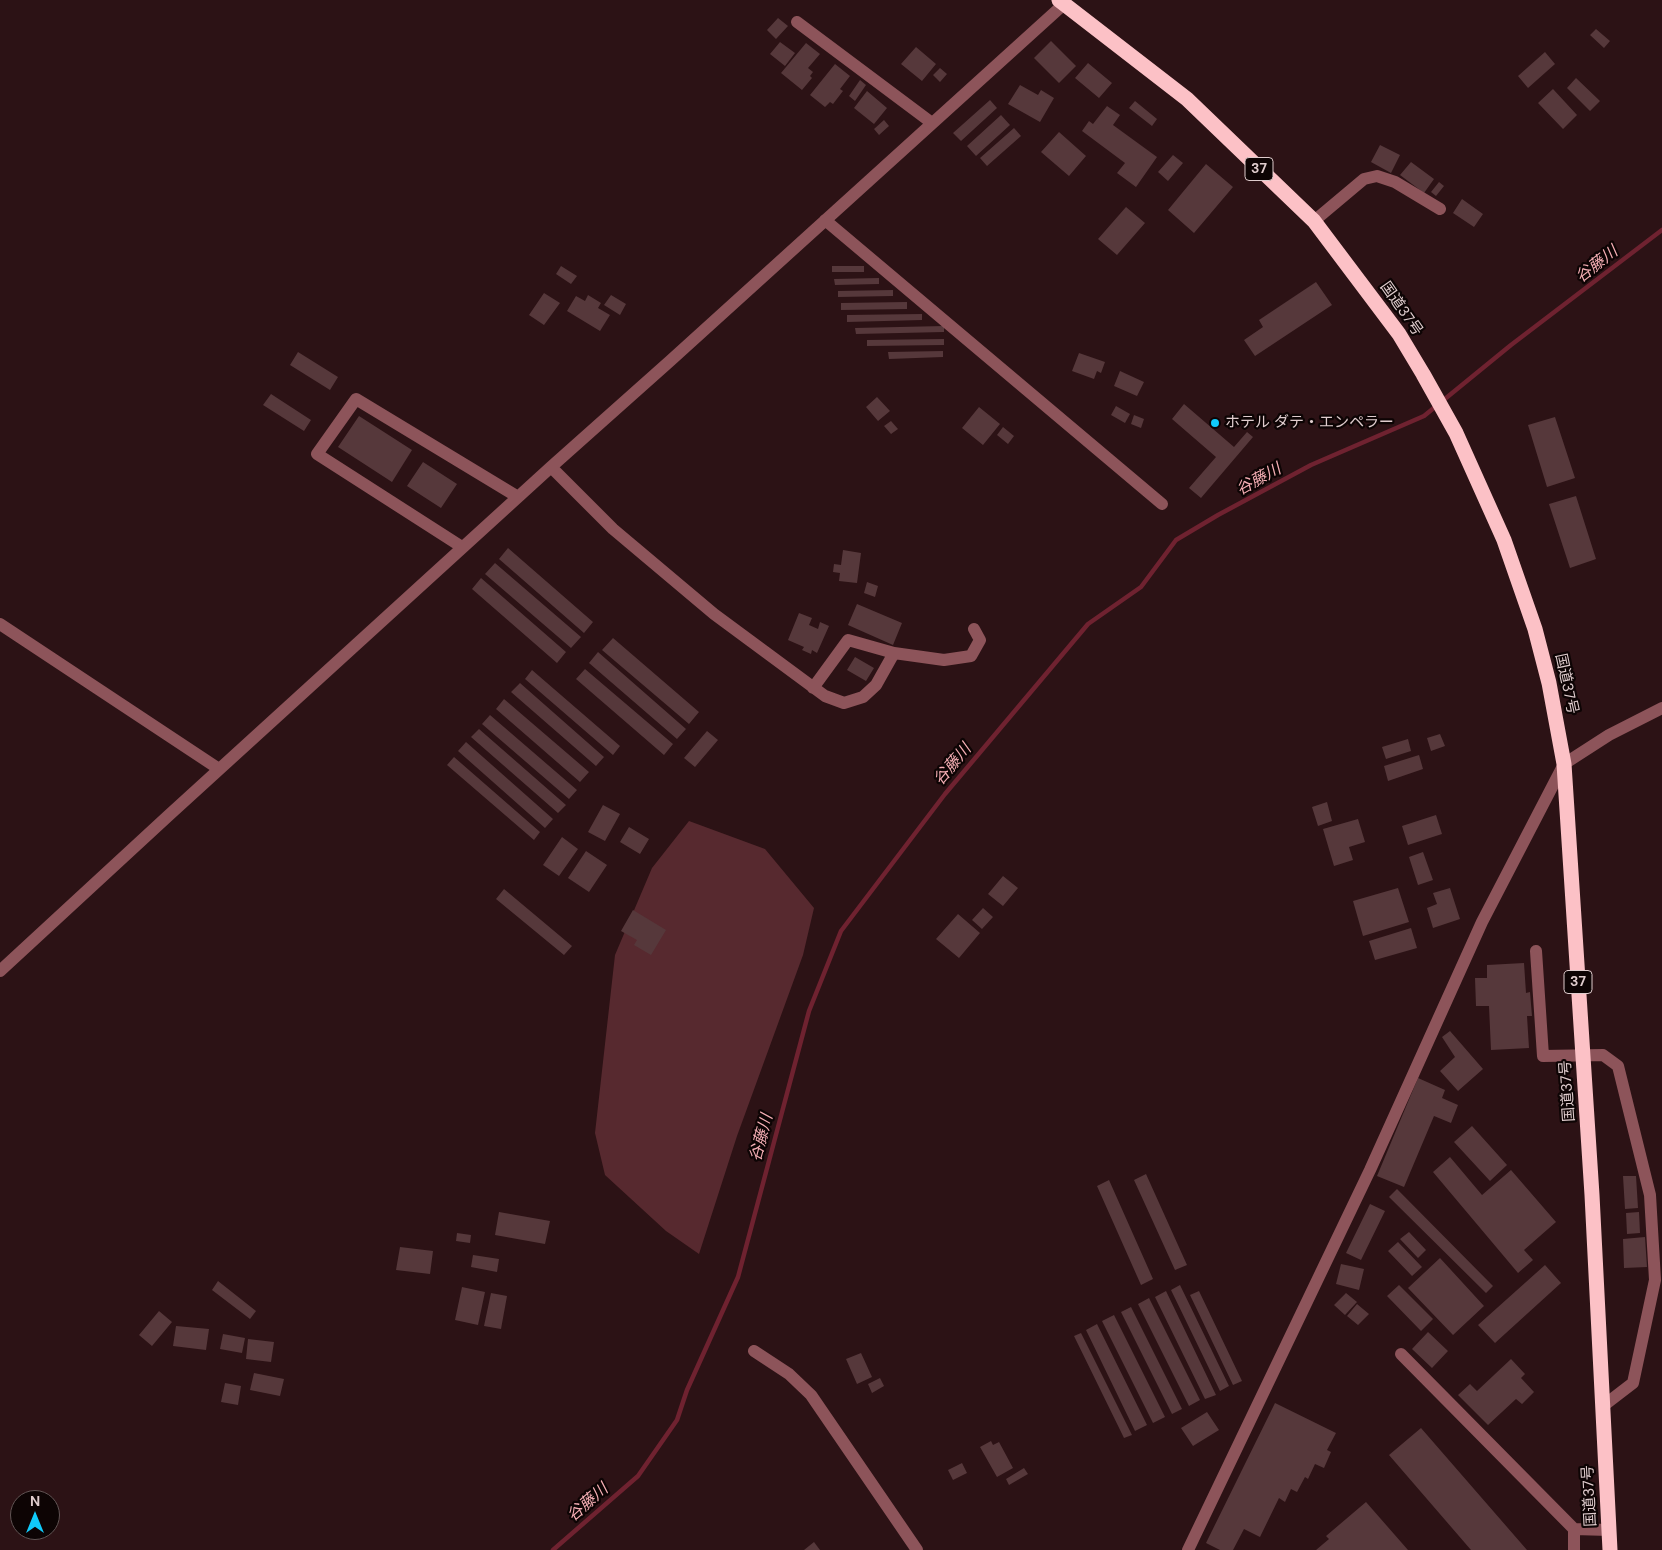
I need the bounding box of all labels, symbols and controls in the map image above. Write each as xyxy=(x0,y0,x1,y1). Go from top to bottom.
road number: 37 xyxy=(1245,157,1273,180)
water label: 谷藤川 xyxy=(1572,243,1622,287)
street label: 国道37号 xyxy=(1376,279,1426,339)
place label: ホテル ダテ・エンペラー xyxy=(1225,414,1394,432)
marker: ホテル ダテ・エンペラー xyxy=(1209,417,1221,429)
water label: 谷藤川 xyxy=(1233,460,1285,500)
street label: 国道37号 xyxy=(1551,652,1581,716)
water label: 谷藤川 xyxy=(930,740,976,790)
road number: 37 xyxy=(1564,970,1592,994)
street label: 国道37号 xyxy=(1557,1060,1579,1122)
water label: 谷藤川 xyxy=(747,1112,777,1164)
street label: 国道37号 xyxy=(1579,1465,1601,1527)
water label: 谷藤川 xyxy=(564,1480,612,1526)
north arrow xyxy=(10,1490,60,1540)
text: N xyxy=(30,1492,40,1510)

